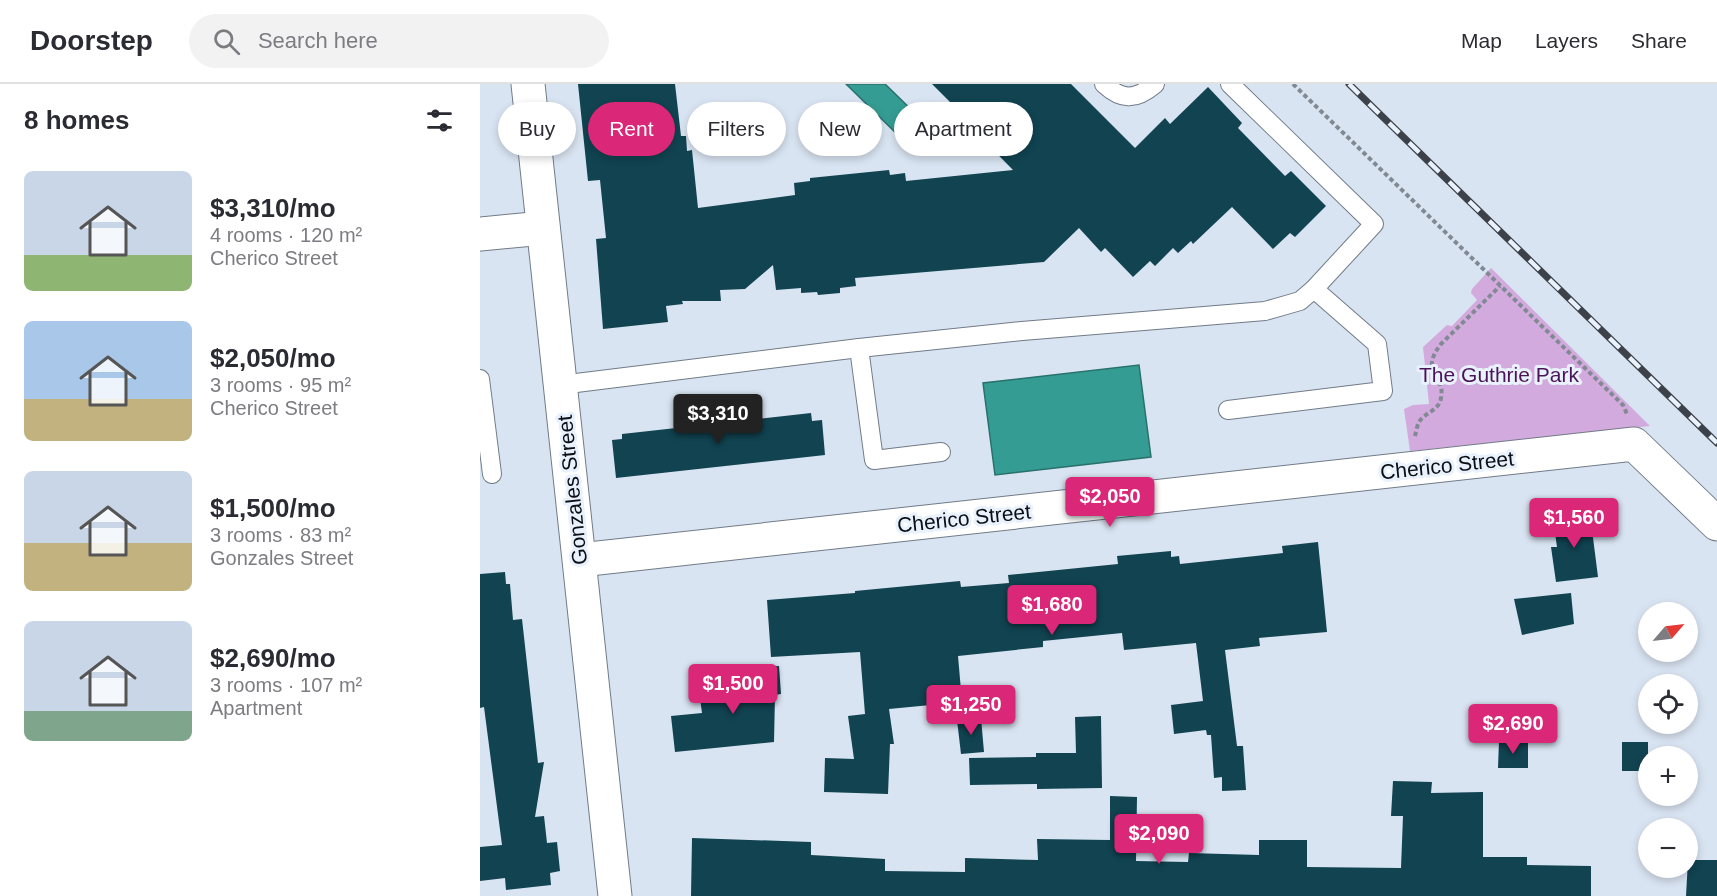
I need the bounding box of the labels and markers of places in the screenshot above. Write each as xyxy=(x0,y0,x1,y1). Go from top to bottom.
pin: $3,310 xyxy=(669,394,767,445)
pin: $2,050 xyxy=(1061,477,1159,528)
pin: $1,560 xyxy=(1525,498,1623,549)
pin: $1,680 xyxy=(1003,585,1101,636)
pin: $1,500 xyxy=(684,664,782,715)
pin: $1,250 xyxy=(922,685,1020,736)
pin: $2,690 xyxy=(1464,704,1562,755)
pin: $2,090 xyxy=(1110,814,1208,865)

